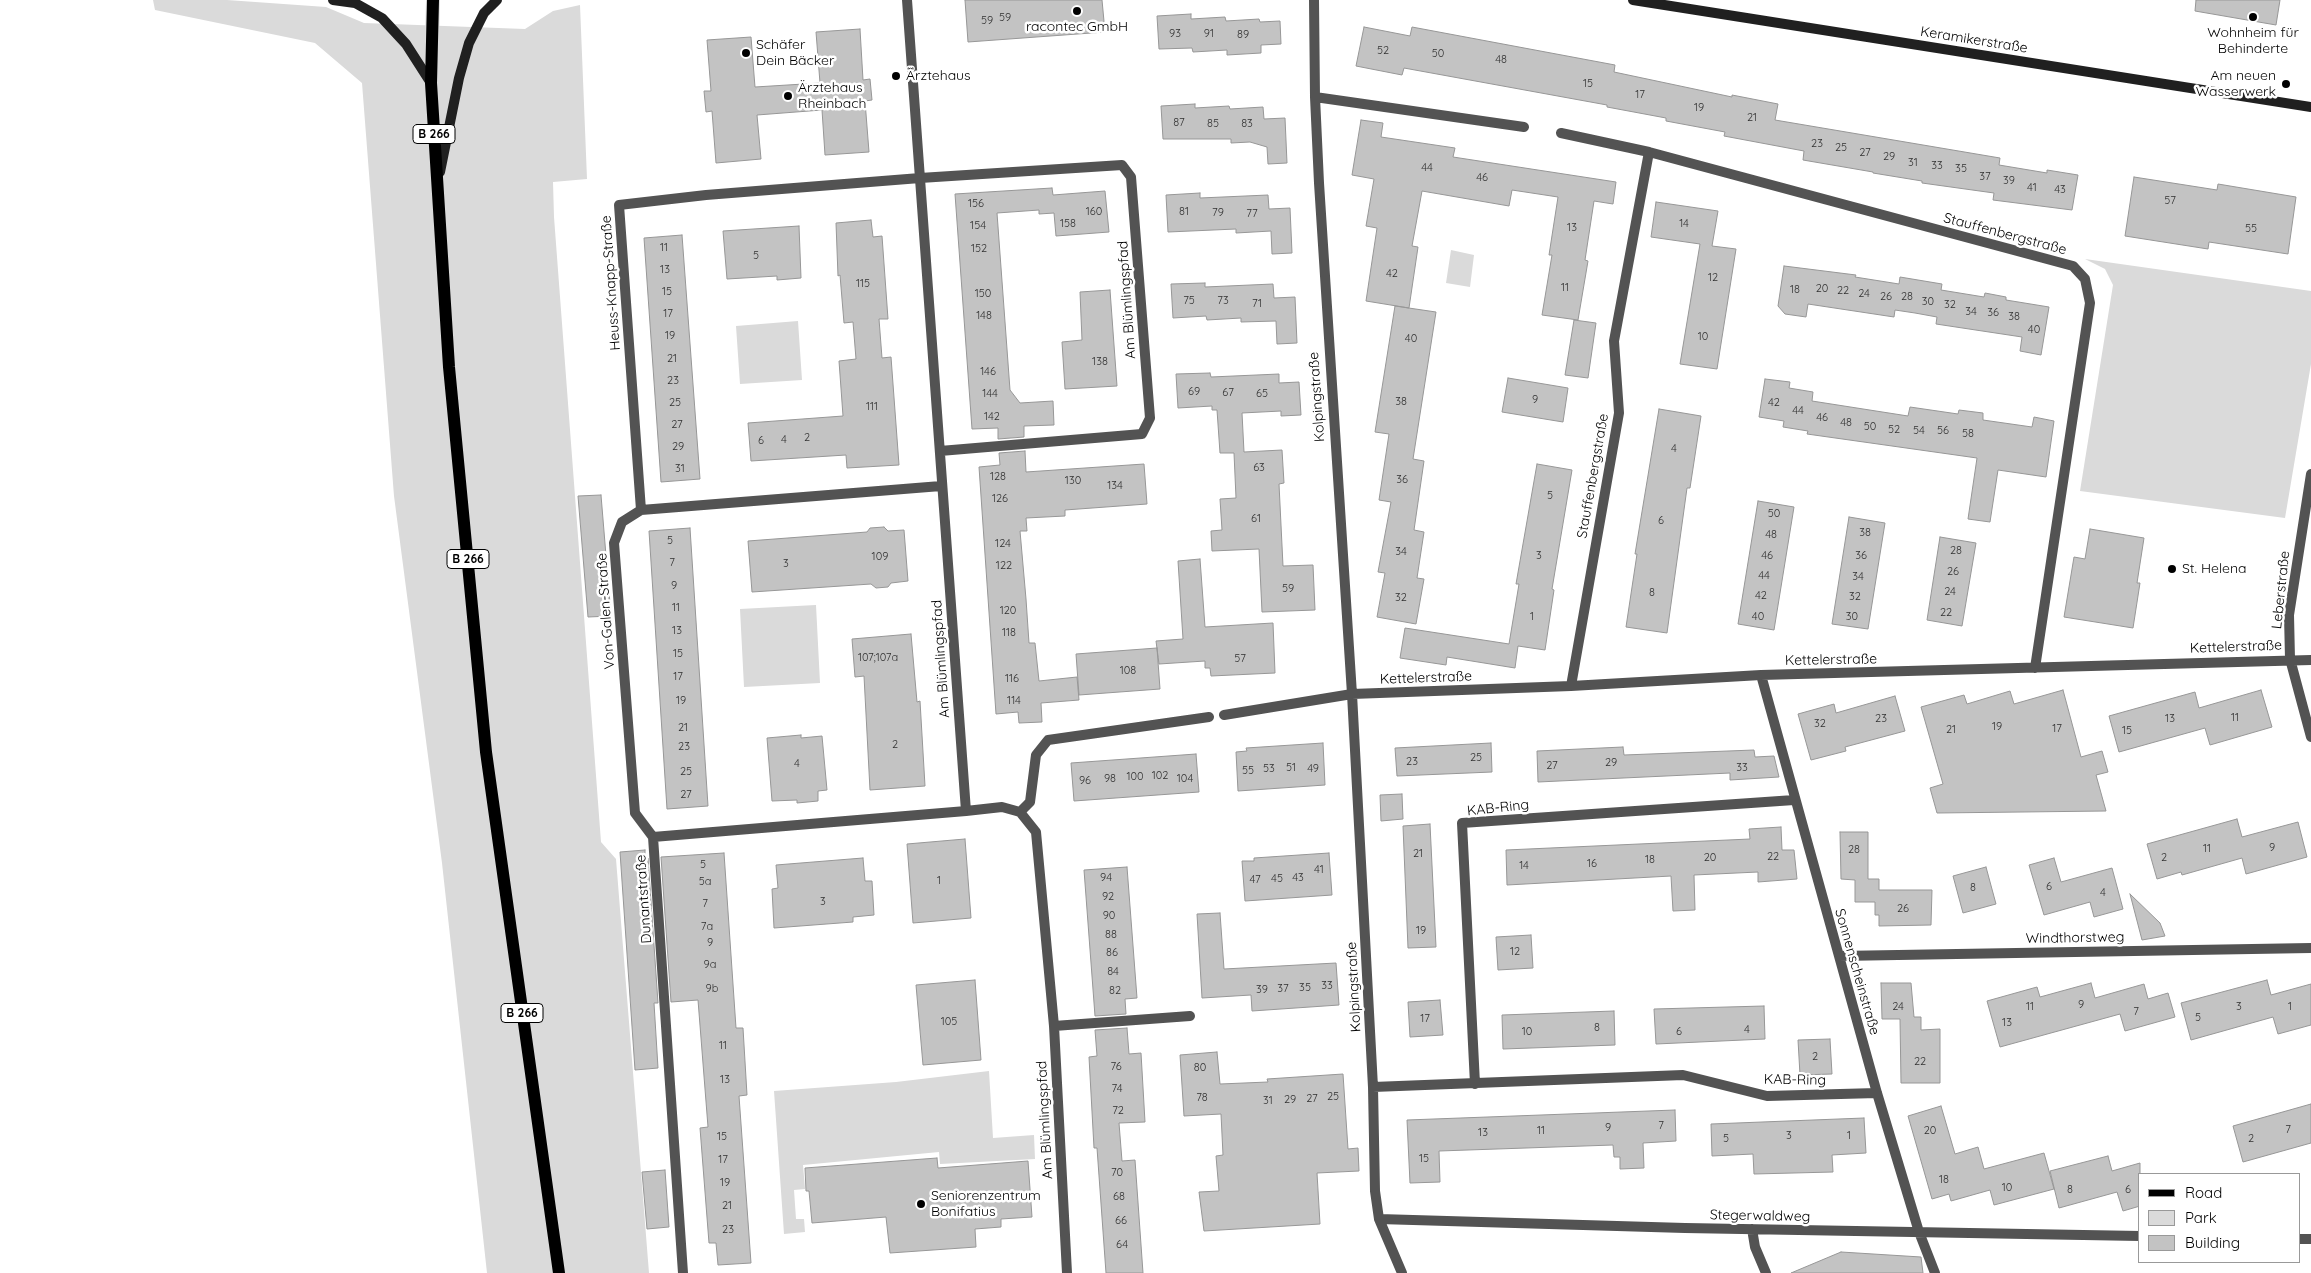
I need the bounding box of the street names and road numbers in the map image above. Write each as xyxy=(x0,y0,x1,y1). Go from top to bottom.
street label: Keramikerstraße xyxy=(1919,23,2029,57)
road number: B 266 xyxy=(413,125,455,144)
street label: Stauffenbergstraße xyxy=(1942,210,2068,258)
street label: Heuss-Knapp-Straße xyxy=(598,215,624,351)
street label: Am Blümlingspfad xyxy=(1114,240,1140,360)
street label: Kolpingstraße xyxy=(1305,351,1329,443)
street label: Stauffenbergstraße xyxy=(1574,412,1612,540)
road number: B 266 xyxy=(447,550,489,568)
street label: Leberstraße xyxy=(2269,550,2293,630)
street label: Von-Galen-Straße xyxy=(594,552,618,670)
street label: Am Blümlingspfad xyxy=(928,599,954,719)
street label: Kettelerstraße xyxy=(2190,637,2282,657)
street label: Kettelerstraße xyxy=(1785,651,1877,669)
street label: Kettelerstraße xyxy=(1380,668,1472,688)
street label: KAB-Ring xyxy=(1466,796,1530,820)
street label: Dunantstraße xyxy=(633,854,655,944)
street label: Sonnenscheinstraße xyxy=(1831,907,1883,1037)
street label: Windthorstweg xyxy=(2026,929,2124,947)
street label: Kolpingstraße xyxy=(1343,941,1365,1033)
road number: B 266 xyxy=(501,1004,543,1022)
street label: Am Blümlingspfad xyxy=(1034,1060,1056,1180)
street label: KAB-Ring xyxy=(1764,1071,1826,1089)
street label: Stegerwaldweg xyxy=(1710,1207,1810,1225)

